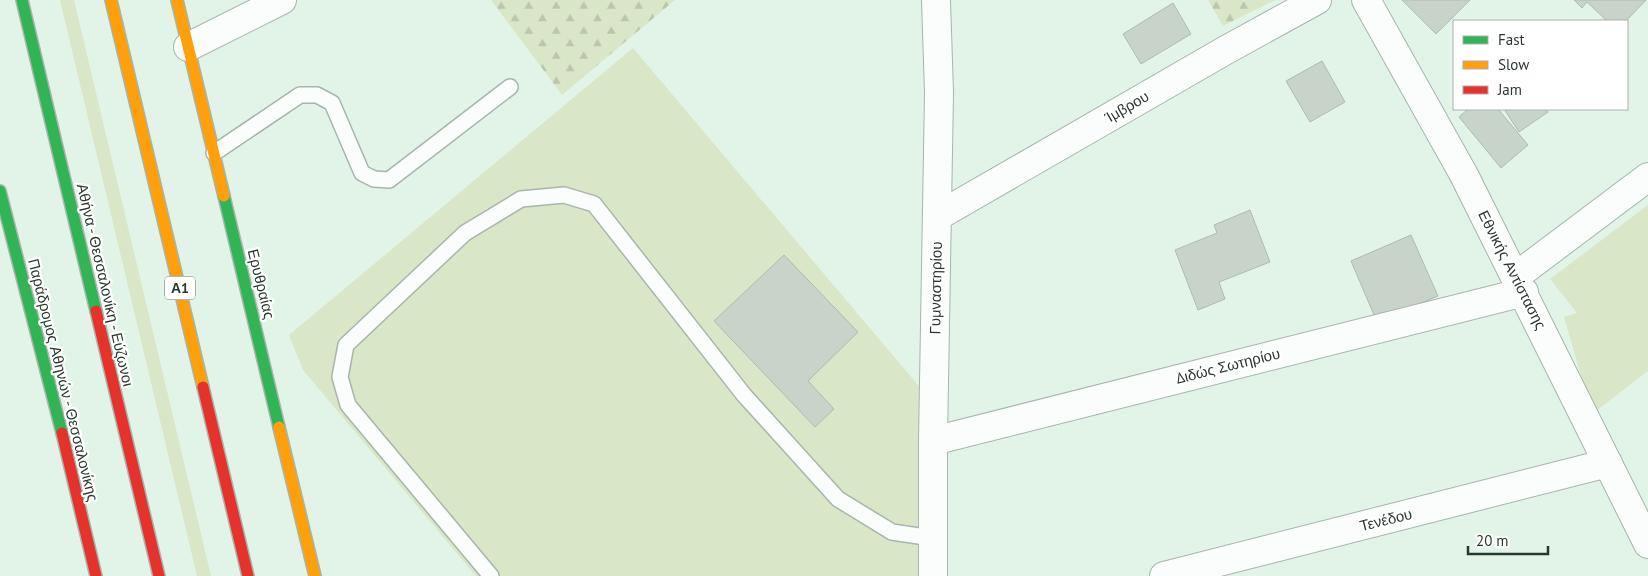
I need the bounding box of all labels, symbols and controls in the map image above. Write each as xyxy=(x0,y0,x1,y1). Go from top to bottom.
legend xyxy=(1453,20,1628,110)
text: Fast xyxy=(1498,30,1525,49)
text: Slow xyxy=(1498,55,1529,74)
text: Jam xyxy=(1497,80,1522,99)
street label: Ίμβρου xyxy=(1100,86,1152,127)
street label: Αθήνα - Θεσσαλονίκη - Εύζωνοι xyxy=(73,182,138,388)
street label: Εθνικής Αντίστασης xyxy=(1474,207,1551,333)
street label: Γυμναστηρίου xyxy=(925,241,946,335)
street label: Ερυθραίας xyxy=(244,247,279,321)
street label: Παράδρομος Αθηνών - Θεσσαλονίκης xyxy=(24,257,103,503)
road number: Α1 xyxy=(165,276,195,300)
street label: Διδώς Σωτηρίου xyxy=(1174,343,1282,388)
street label: Τενέδου xyxy=(1358,504,1414,535)
scale bar xyxy=(1468,524,1548,556)
text: 20 m xyxy=(1476,531,1509,550)

